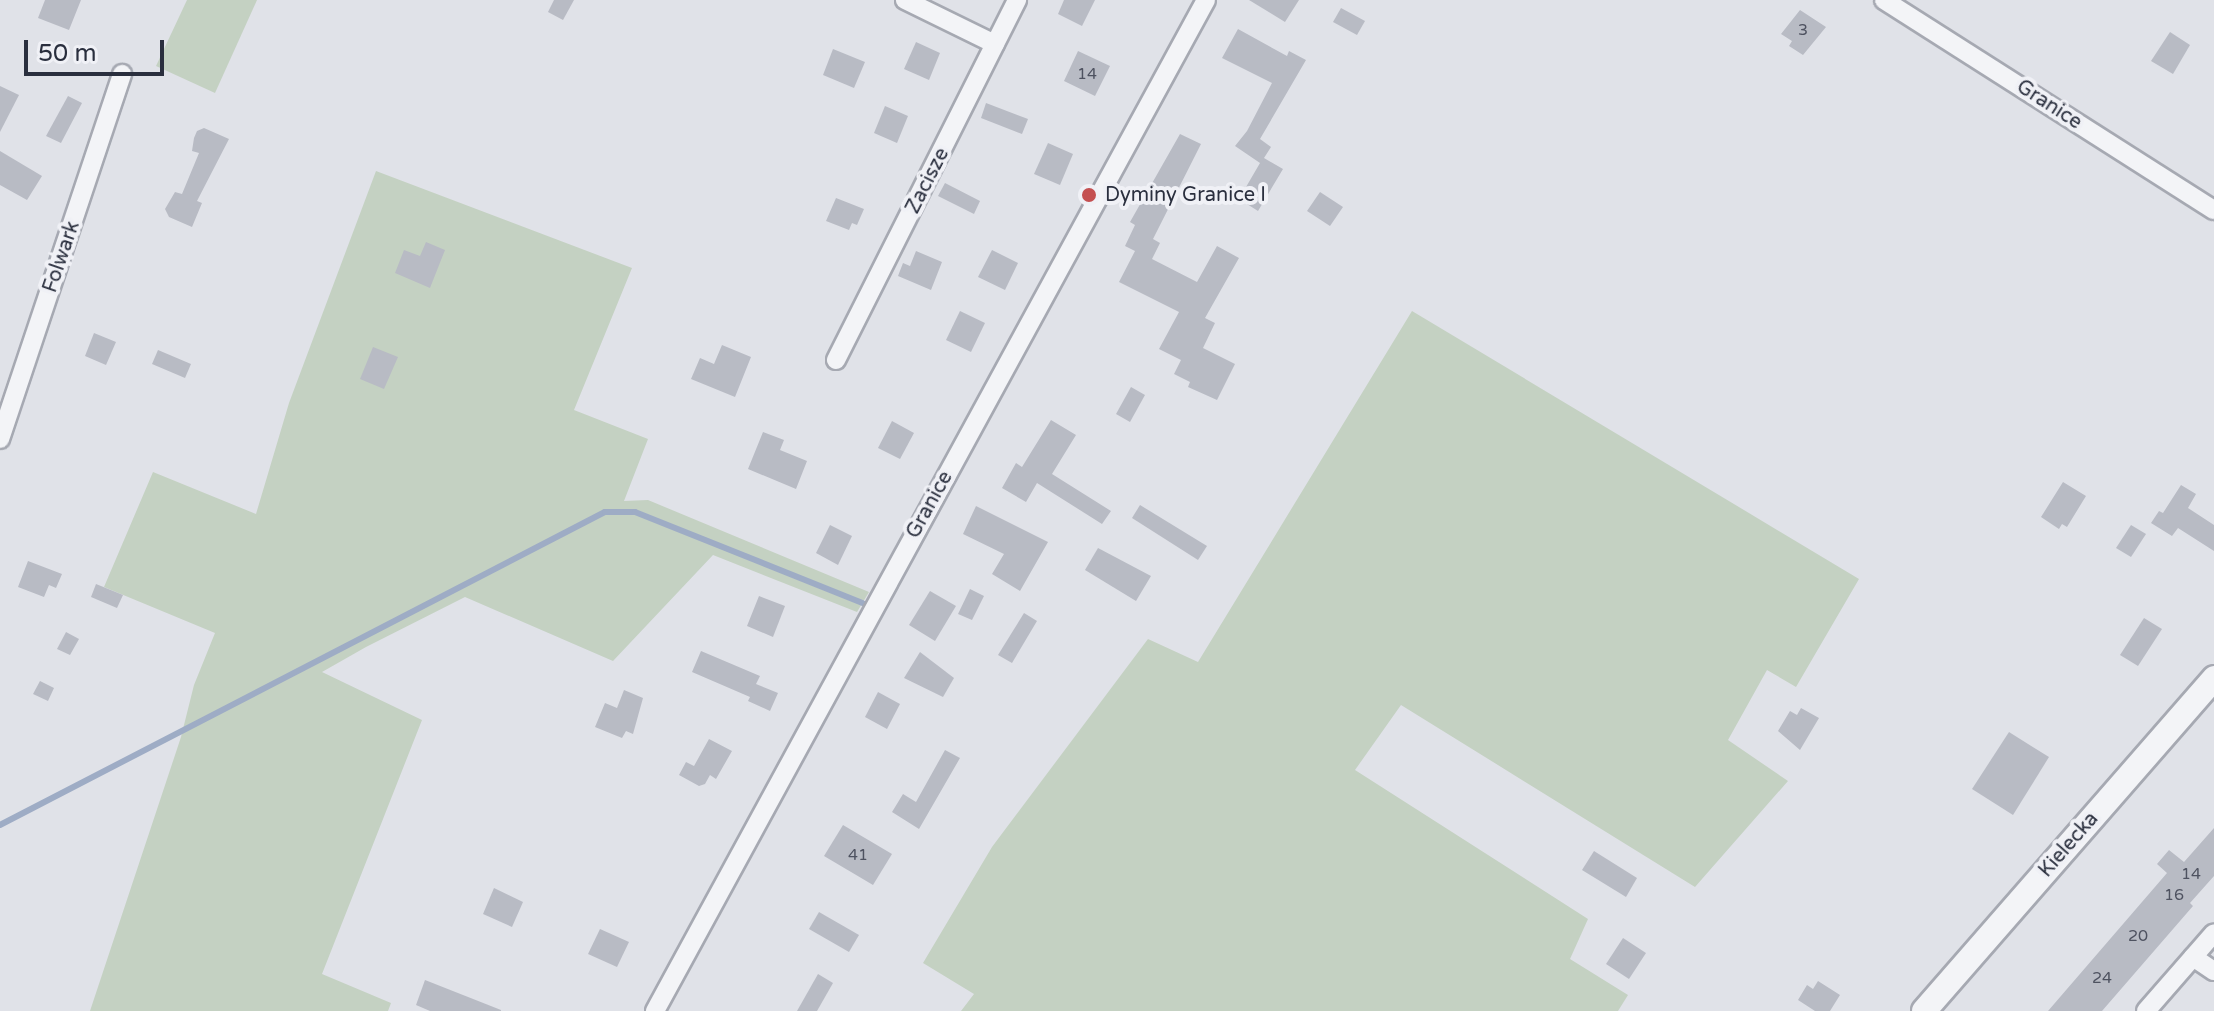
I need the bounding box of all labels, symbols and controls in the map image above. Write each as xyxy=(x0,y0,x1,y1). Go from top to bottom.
house number: 3 xyxy=(1798,20,1808,40)
scale bar xyxy=(28,24,168,74)
text: 50 m xyxy=(38,39,96,68)
house number: 14 xyxy=(1077,64,1097,84)
street label: Granice xyxy=(2012,75,2086,135)
street label: Zacisze xyxy=(901,144,955,218)
place label: Dyminy Granice I xyxy=(1105,183,1266,207)
marker: Dyminy Granice I xyxy=(1080,186,1098,204)
street label: Folwark xyxy=(39,218,85,296)
street label: Granice xyxy=(902,467,958,543)
street label: Kielecka xyxy=(2034,807,2104,883)
house number: 41 xyxy=(848,845,868,865)
house number: 14 xyxy=(2181,864,2201,884)
house number: 16 xyxy=(2164,885,2184,905)
house number: 20 xyxy=(2128,926,2148,946)
house number: 24 xyxy=(2092,968,2112,988)

